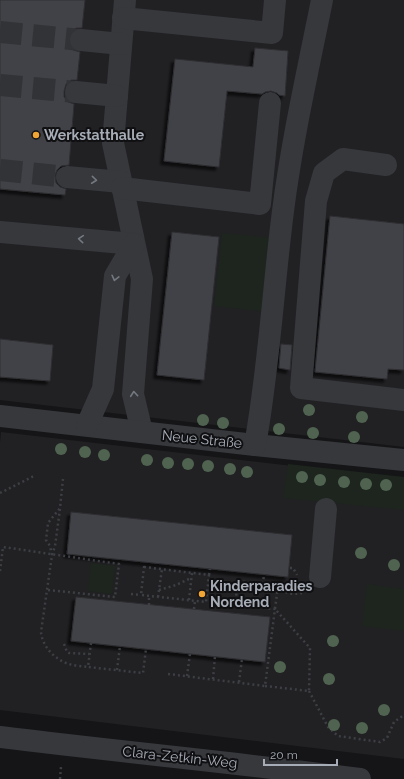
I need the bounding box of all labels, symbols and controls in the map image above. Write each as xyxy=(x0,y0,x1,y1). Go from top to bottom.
place label: Werkstatthalle xyxy=(44,127,145,143)
marker: Werkstatthalle xyxy=(31,130,41,140)
one-way arrow xyxy=(91,175,97,184)
one-way arrow xyxy=(78,235,84,244)
one-way arrow xyxy=(112,275,120,282)
one-way arrow xyxy=(130,391,139,397)
street label: Neue Straße xyxy=(161,427,243,451)
place label: Kinderparadies Nordend xyxy=(210,578,313,610)
marker: Kinderparadies Nordend xyxy=(197,589,207,599)
scale bar xyxy=(264,741,337,767)
street label: Clara-Zetkin-Weg xyxy=(122,743,238,771)
text: 20 m xyxy=(270,748,298,762)

